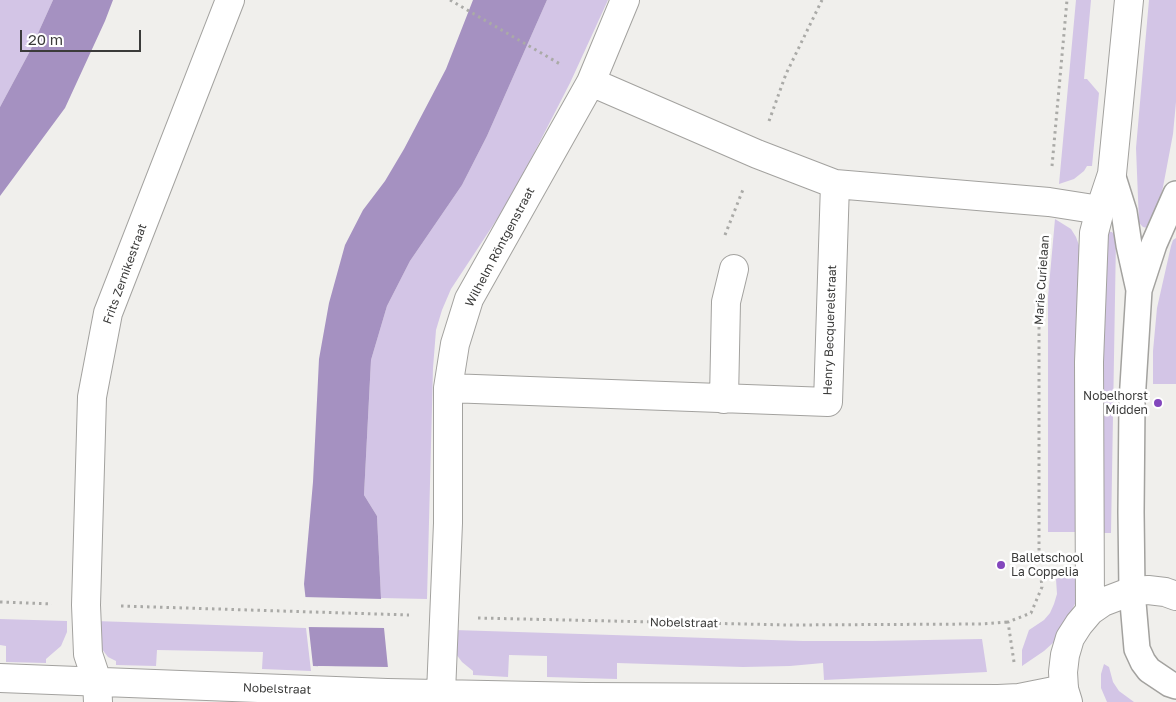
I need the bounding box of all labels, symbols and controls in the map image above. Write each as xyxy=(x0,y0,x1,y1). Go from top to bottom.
scale bar xyxy=(22,20,144,52)
text: 20 m xyxy=(28,30,63,48)
street label: Wilhelm Röntgenstraat xyxy=(462,185,538,309)
street label: Frits Zernikestraat xyxy=(100,222,150,326)
street label: Marie Curielaan xyxy=(1032,235,1052,325)
street label: Henry Becquerelstraat xyxy=(821,264,839,396)
place label: Nobelhorst Midden xyxy=(1083,389,1148,417)
marker: Nobelhorst Midden xyxy=(1152,397,1164,409)
place label: Balletschool La Coppelia xyxy=(1011,551,1084,579)
marker: Balletschool La Coppelia xyxy=(995,559,1007,571)
street label: Nobelstraat xyxy=(650,615,718,631)
street label: Nobelstraat xyxy=(243,681,311,697)

